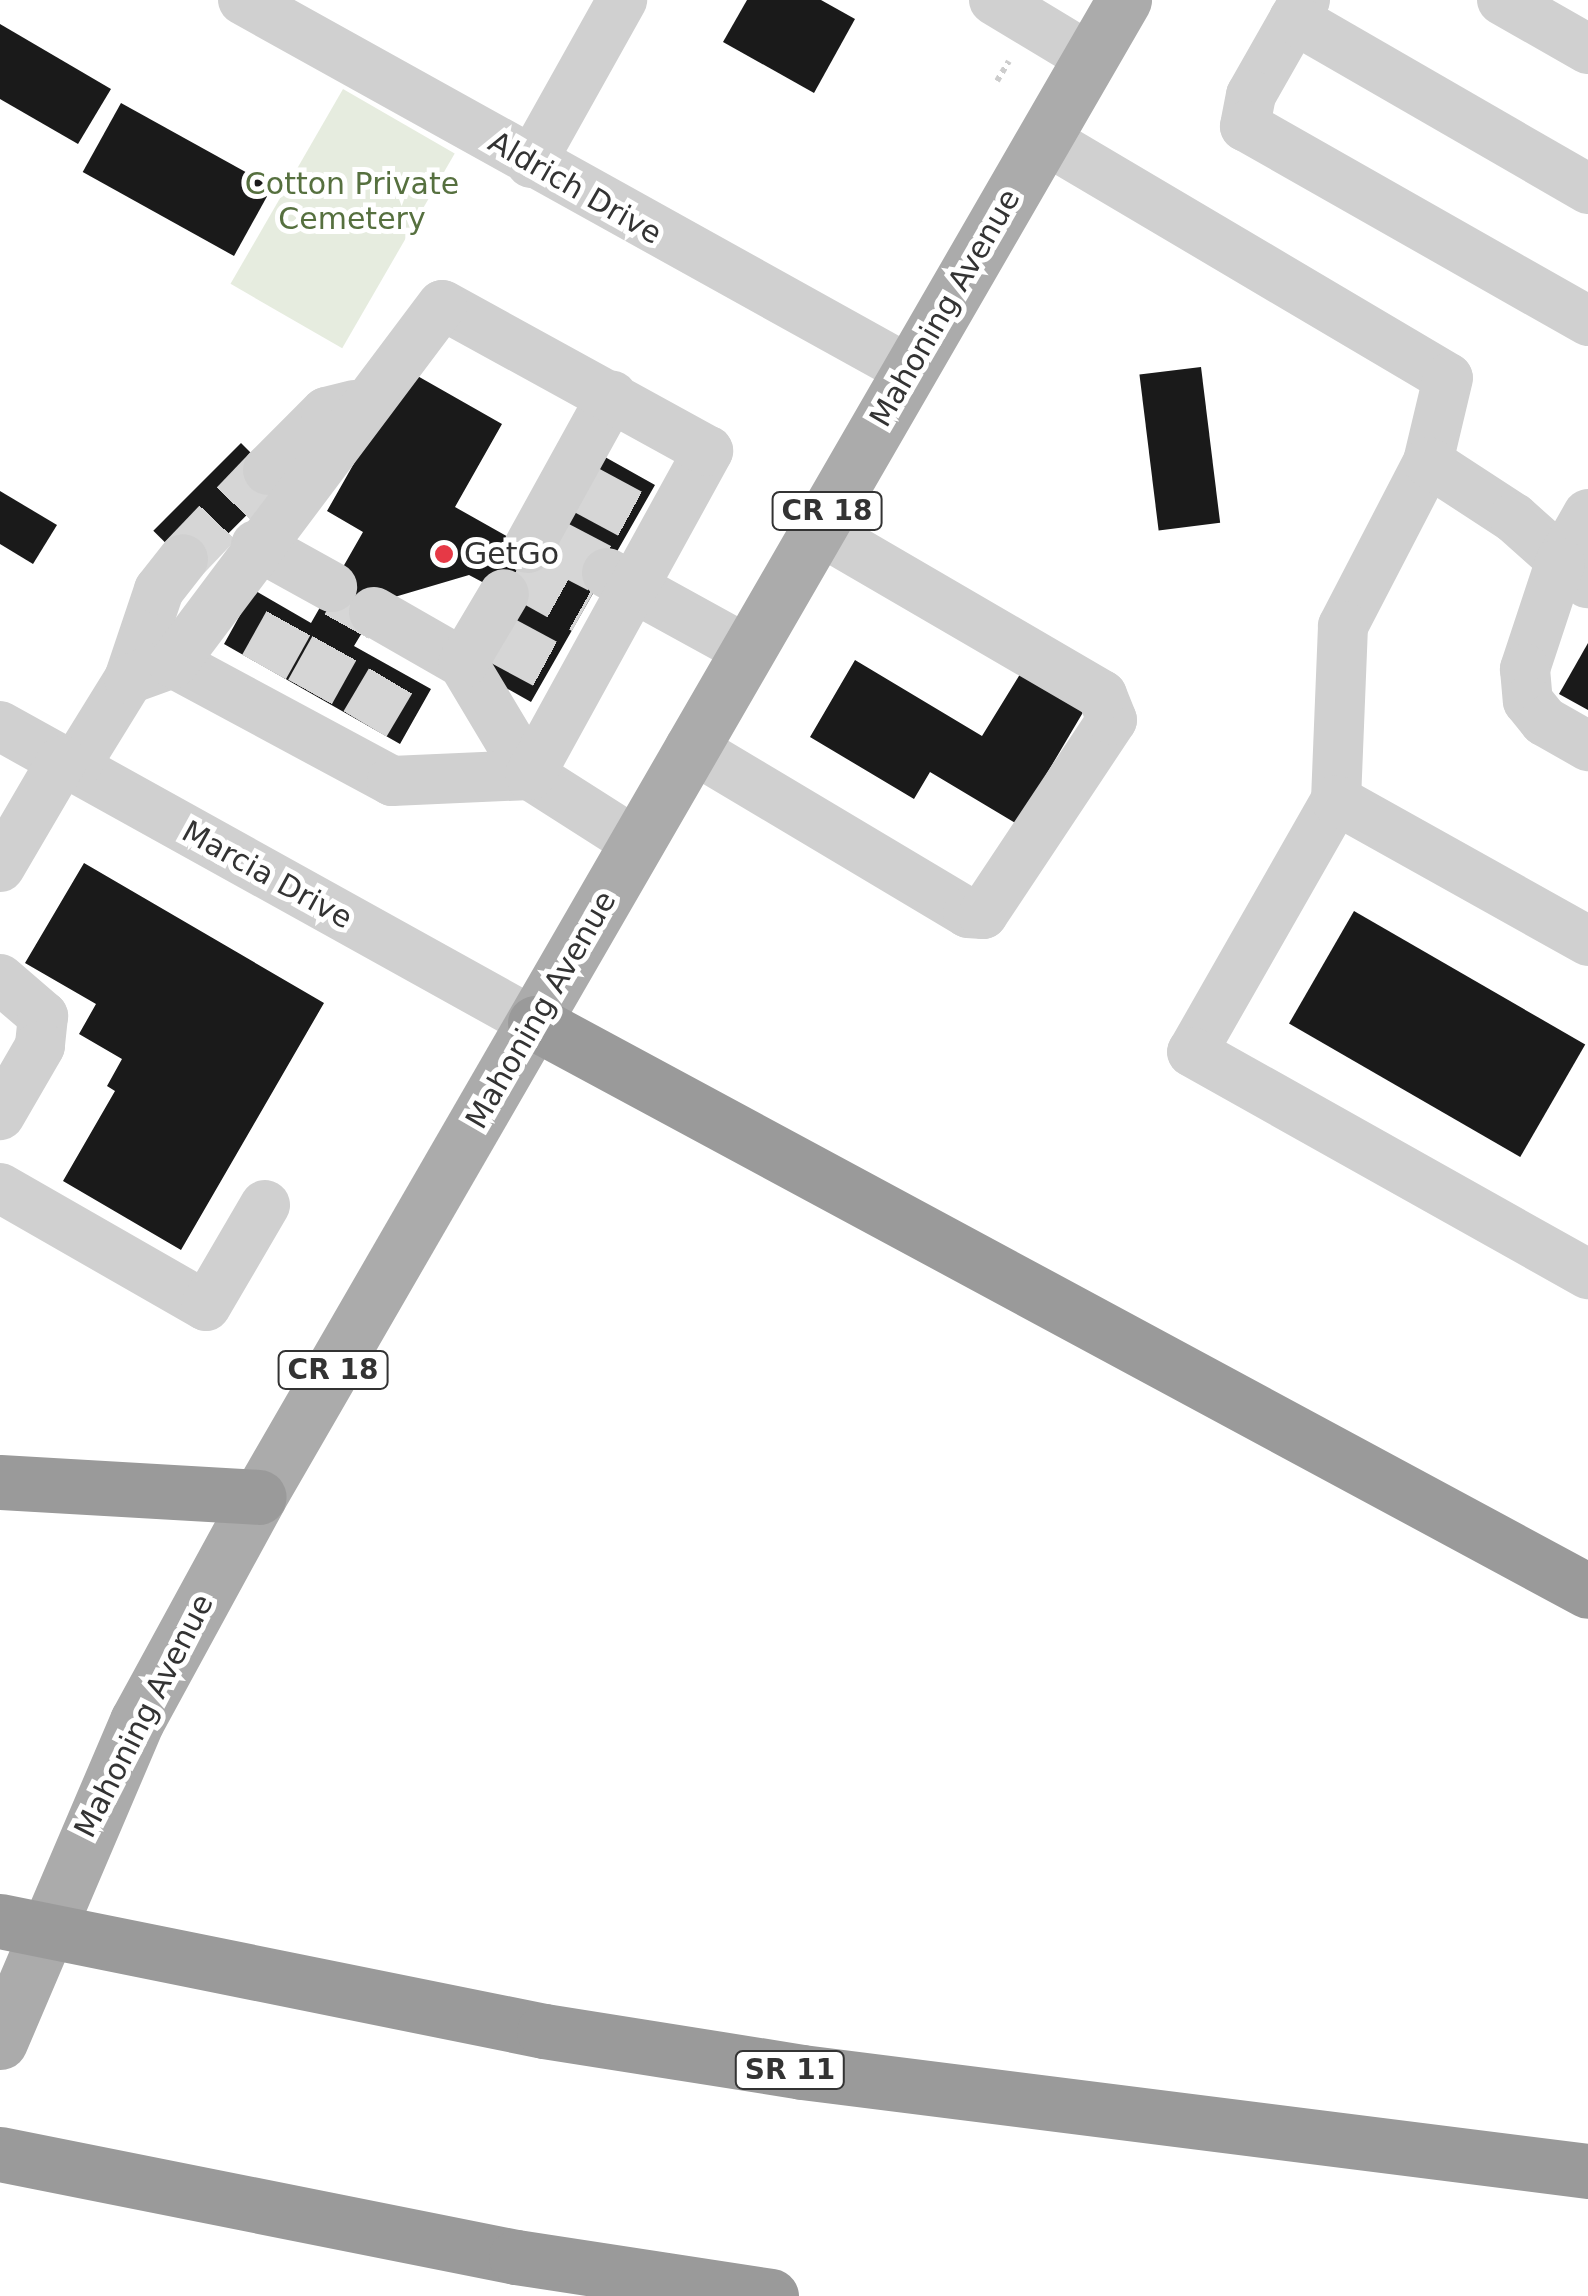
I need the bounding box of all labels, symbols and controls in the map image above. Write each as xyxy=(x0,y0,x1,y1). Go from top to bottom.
street label: Aldrich Drive xyxy=(482,124,668,252)
park label: Cotton Private Cemetery xyxy=(245,166,459,236)
street label: Mahoning Avenue xyxy=(862,183,1028,433)
road number: CR 18 xyxy=(770,488,884,534)
place label: GetGo xyxy=(464,536,559,572)
marker: GetGo xyxy=(433,543,455,565)
street label: Marcia Drive xyxy=(176,814,358,936)
street label: Mahoning Avenue xyxy=(458,885,624,1135)
road number: CR 18 xyxy=(276,1347,390,1393)
street label: Mahoning Avenue xyxy=(67,1588,221,1844)
road number: SR 11 xyxy=(732,2047,848,2093)

